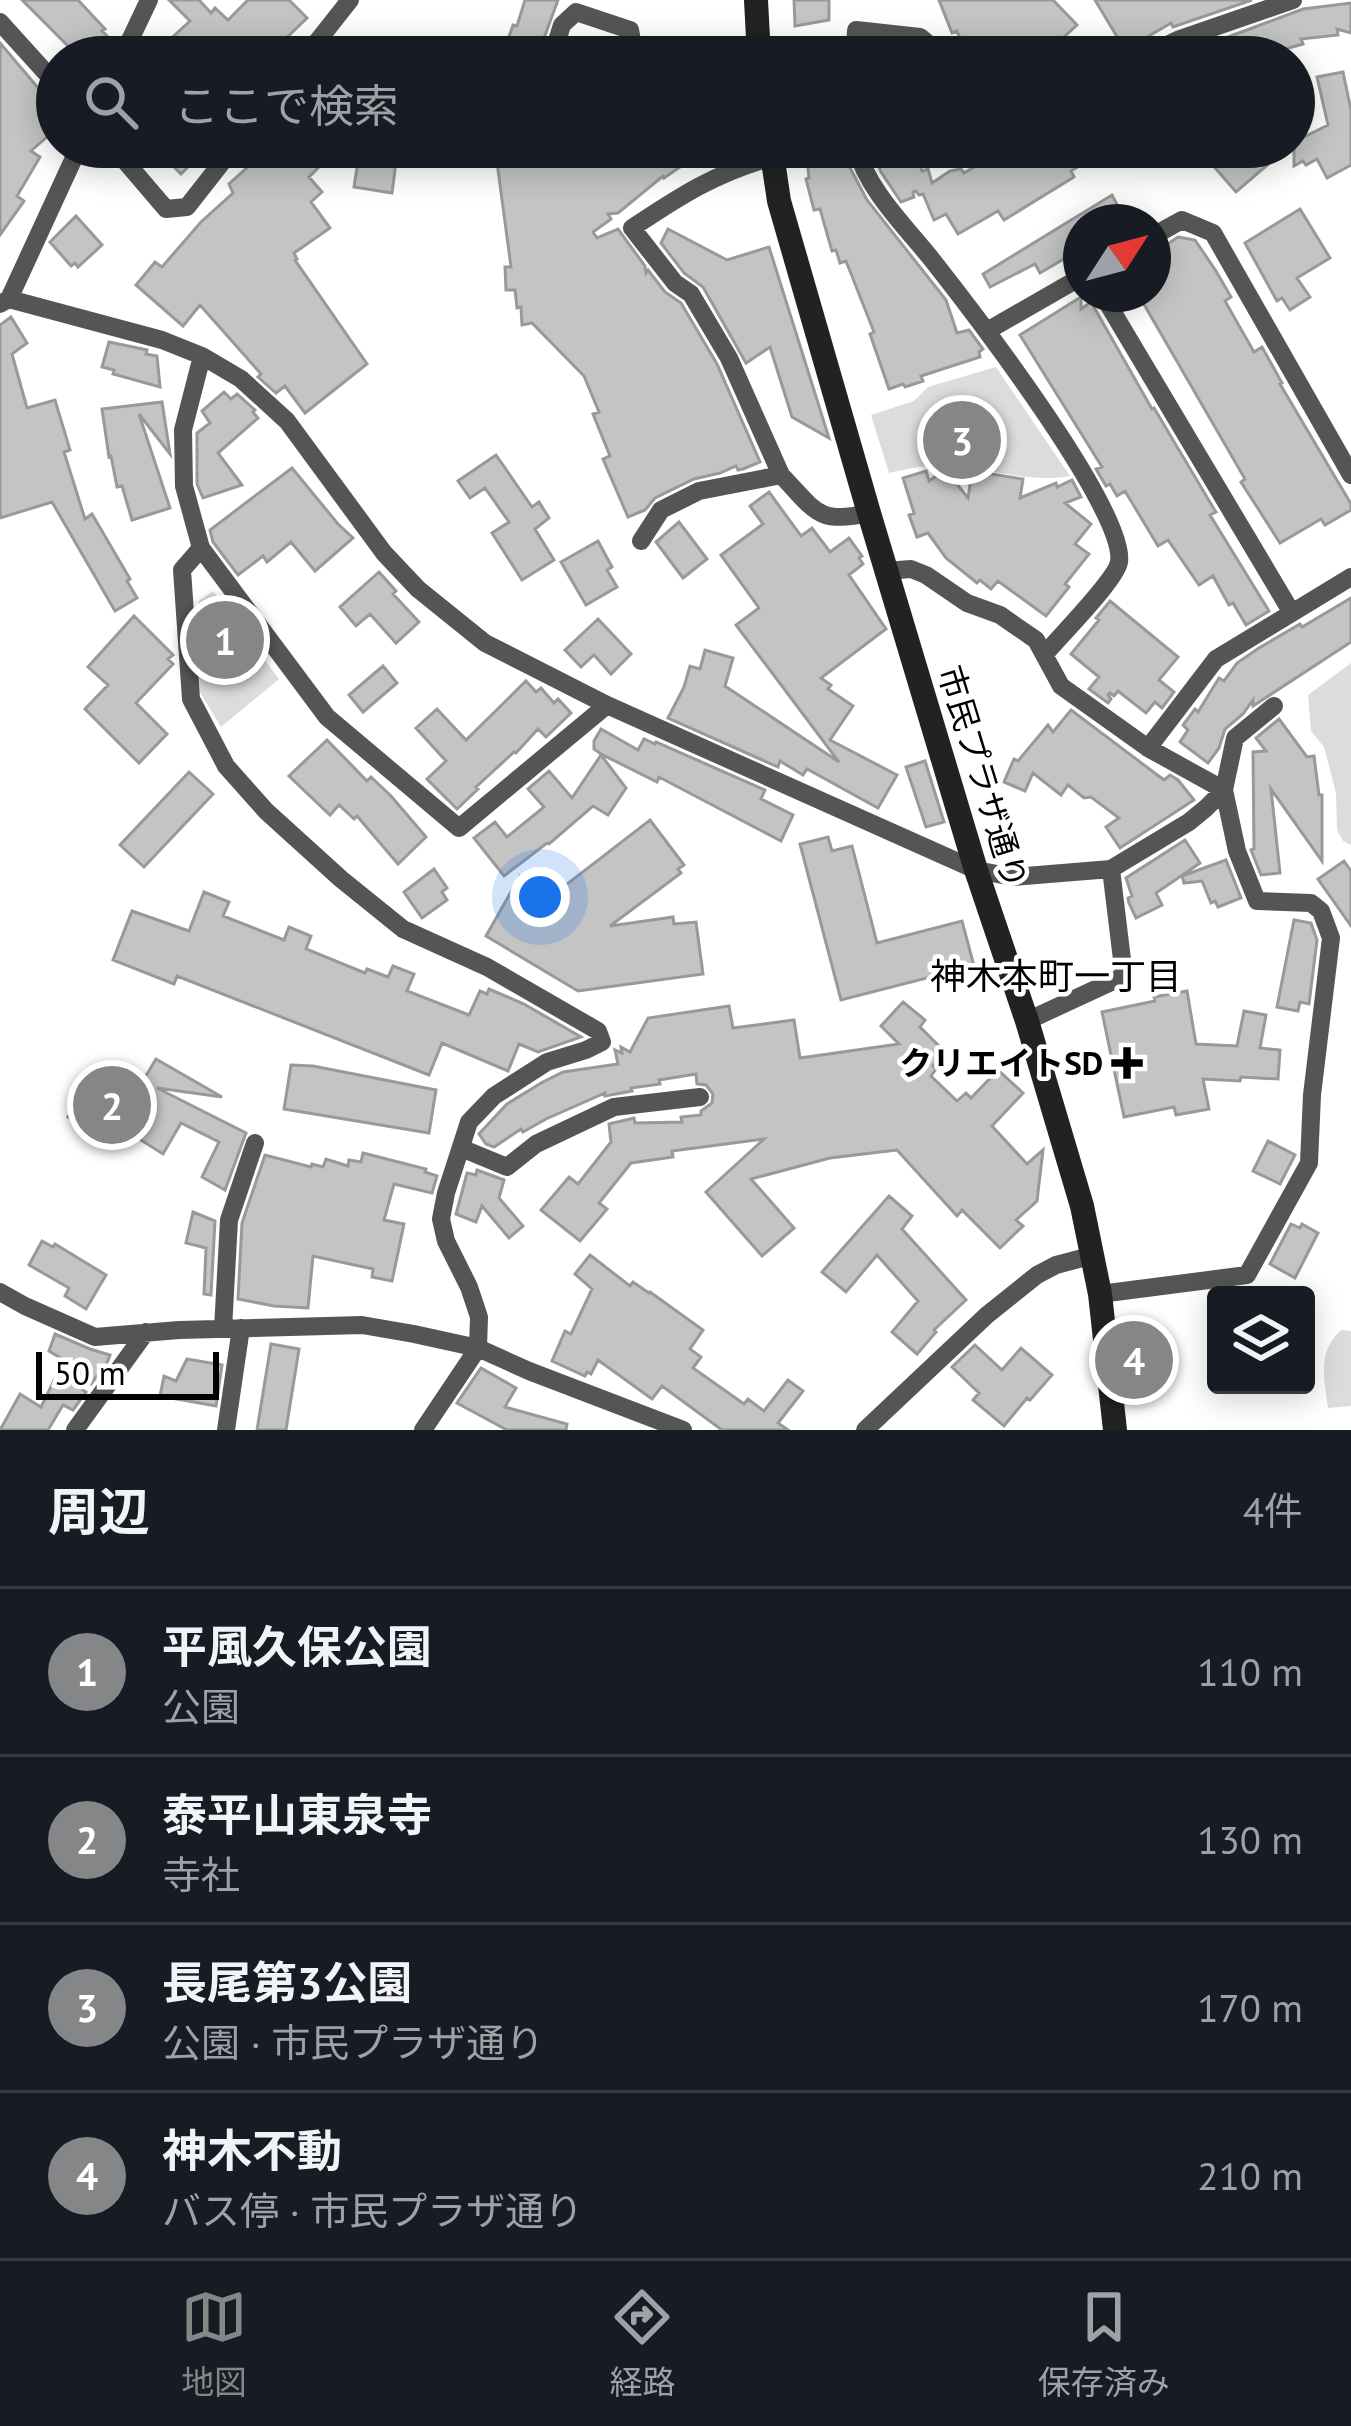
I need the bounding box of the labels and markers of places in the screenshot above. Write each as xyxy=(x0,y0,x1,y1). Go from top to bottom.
pin: 3 xyxy=(923,395,1001,485)
pin: 1 xyxy=(186,595,264,685)
place label: クリエイトSD xyxy=(899,1041,1103,1084)
marker: クリエイトSD xyxy=(1114,1050,1140,1076)
pin: 2 xyxy=(73,1060,151,1150)
pin: 4 xyxy=(1095,1315,1173,1405)

